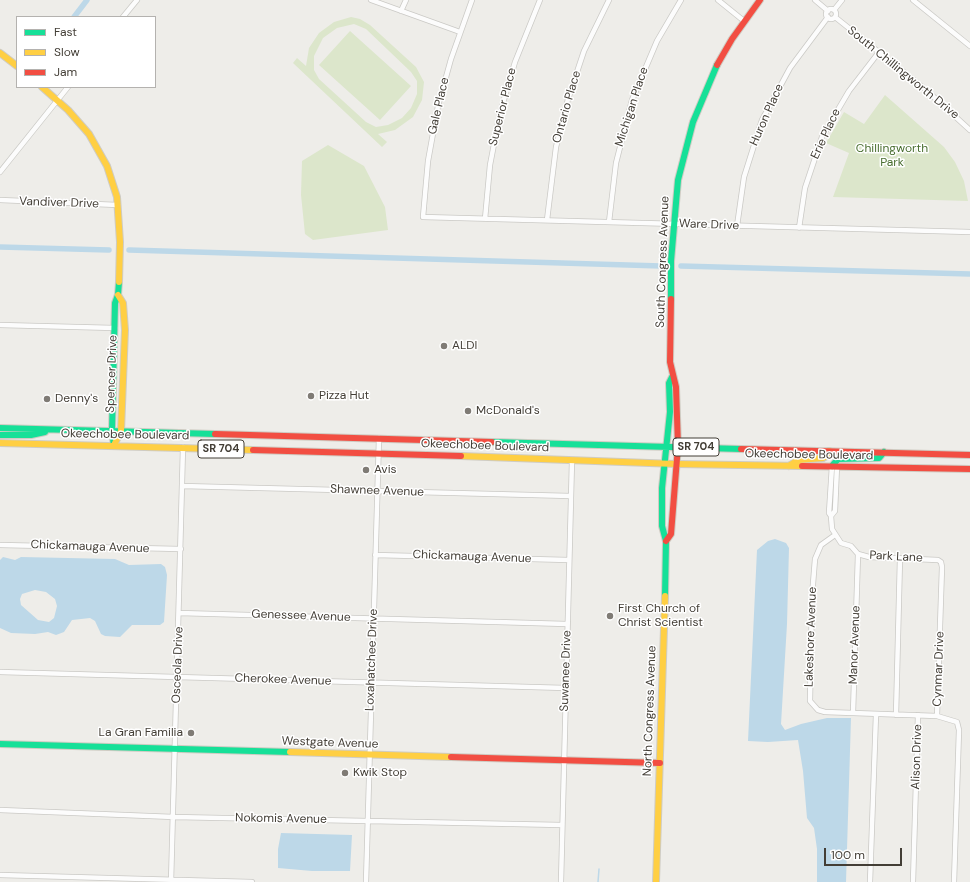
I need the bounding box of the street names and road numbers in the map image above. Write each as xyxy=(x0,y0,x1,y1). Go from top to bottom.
street label: South Chillingworth Drive xyxy=(844,23,962,123)
street label: Michigan Place xyxy=(612,65,652,149)
street label: Superior Place xyxy=(486,66,520,148)
street label: Ontario Place xyxy=(550,69,584,145)
street label: Gale Place xyxy=(425,76,453,136)
street label: Huron Place xyxy=(747,82,787,148)
street label: Erie Place xyxy=(808,107,844,161)
street label: Vandiver Drive xyxy=(19,194,99,212)
street label: South Congress Avenue xyxy=(653,196,673,328)
street label: Ware Drive xyxy=(679,217,739,233)
street label: Spencer Drive xyxy=(103,335,121,413)
street label: Okeechobee Boulevard xyxy=(61,427,189,443)
street label: Okeechobee Boulevard xyxy=(421,437,549,455)
road number: SR 704 xyxy=(673,438,719,456)
road number: SR 704 xyxy=(198,440,244,458)
street label: Okeechobee Boulevard xyxy=(745,447,873,463)
street label: Shawnee Avenue xyxy=(330,482,424,500)
street label: Chickamauga Avenue xyxy=(30,538,150,556)
street label: Chickamauga Avenue xyxy=(412,548,532,566)
street label: Park Lane xyxy=(869,548,923,566)
street label: Lakeshore Avenue xyxy=(802,587,820,687)
street label: Manor Avenue xyxy=(846,605,864,685)
street label: Genessee Avenue xyxy=(251,607,351,625)
street label: Loxahatchee Drive xyxy=(363,609,381,711)
street label: Osceola Drive xyxy=(169,626,187,704)
street label: Suwanee Drive xyxy=(557,630,575,712)
street label: Cynmar Drive xyxy=(930,631,948,707)
street label: North Congress Avenue xyxy=(641,645,659,777)
street label: Cherokee Avenue xyxy=(234,671,332,689)
street label: Alison Drive xyxy=(909,724,925,790)
street label: Westgate Avenue xyxy=(281,734,379,752)
street label: Nokomis Avenue xyxy=(235,811,327,827)

